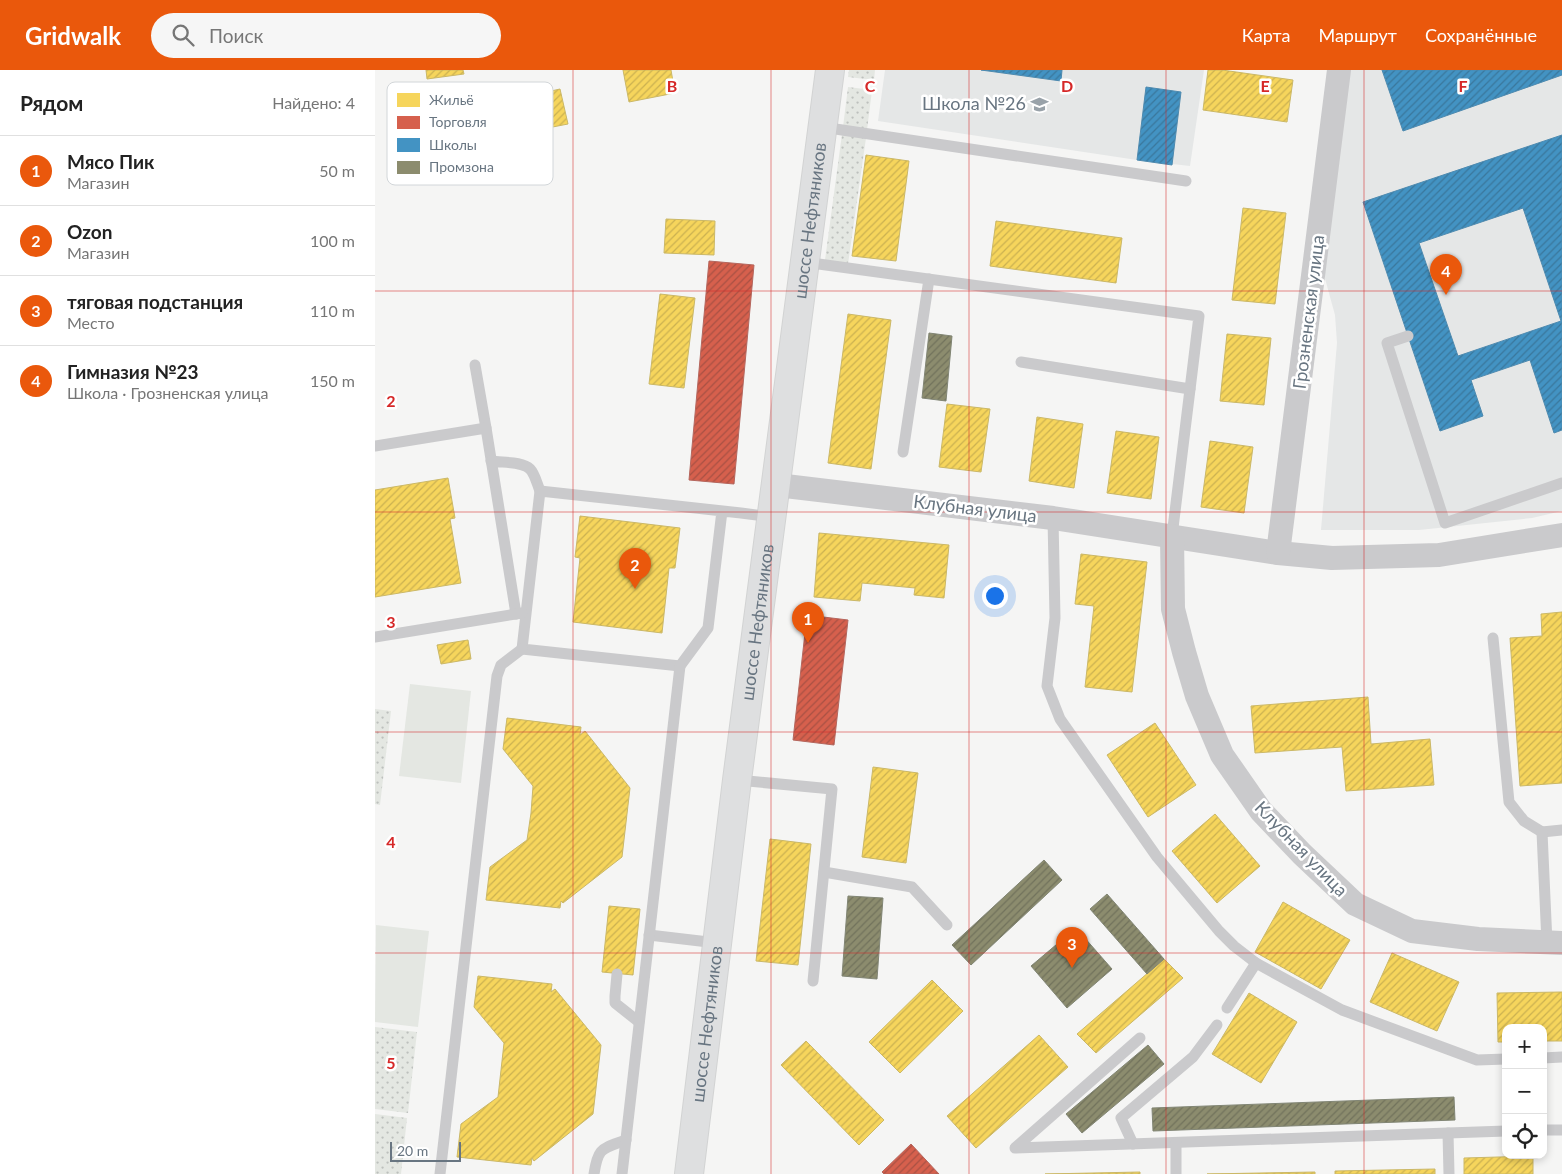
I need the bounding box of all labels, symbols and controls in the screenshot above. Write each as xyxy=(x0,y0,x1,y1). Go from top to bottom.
search box xyxy=(151,13,501,58)
text: Gridwalk xyxy=(25,21,121,50)
icon: search xyxy=(169,21,197,49)
text: Поиск xyxy=(209,24,263,47)
text: Карта xyxy=(1242,24,1290,46)
text: Маршрут xyxy=(1318,24,1397,46)
text: Сохранённые xyxy=(1425,24,1537,46)
text: B xyxy=(667,76,677,95)
text: C xyxy=(865,76,876,95)
text: D xyxy=(1061,76,1073,95)
text: E xyxy=(1260,76,1270,95)
text: F xyxy=(1458,76,1468,95)
legend xyxy=(387,82,553,185)
text: Рядом xyxy=(20,90,83,115)
text: Жильё xyxy=(429,91,474,108)
place label: Школа №26 xyxy=(922,92,1026,114)
text: Найдено: 4 xyxy=(272,93,355,112)
school or university icon: Школа №26 xyxy=(1030,94,1050,114)
text: Торговля xyxy=(429,113,487,130)
text: Школы xyxy=(429,136,477,153)
street label: шоссе Нефтяников xyxy=(788,141,830,300)
text: Мясо Пик xyxy=(67,150,154,173)
text: Промзона xyxy=(429,158,494,175)
text: 1 xyxy=(31,161,41,180)
text: 50 m xyxy=(319,161,355,180)
text: Магазин xyxy=(67,173,129,192)
text: Ozon xyxy=(67,220,112,243)
text: 2 xyxy=(31,231,41,250)
text: 100 m xyxy=(310,231,355,250)
street label: Грозненская улица xyxy=(1288,234,1328,390)
text: Магазин xyxy=(67,243,129,262)
pin: 4 xyxy=(1430,254,1462,295)
text: тяговая подстанция xyxy=(67,290,243,313)
text: 3 xyxy=(31,301,41,320)
text: 110 m xyxy=(310,301,355,320)
text: Место xyxy=(67,313,115,332)
text: Гимназия №23 xyxy=(67,360,199,383)
text: 4 xyxy=(31,371,41,390)
text: 150 m xyxy=(310,371,355,390)
text: Школа · Грозненская улица xyxy=(67,383,268,402)
text: 2 xyxy=(386,391,396,410)
street label: Клубная улица xyxy=(912,490,1038,526)
street label: шоссе Нефтяников xyxy=(736,543,778,702)
pin: 2 xyxy=(619,548,651,589)
your location xyxy=(982,583,1008,609)
pin: 1 xyxy=(792,602,824,643)
text: 3 xyxy=(386,612,396,631)
street label: Клубная улица xyxy=(1251,796,1353,901)
text: 4 xyxy=(386,832,396,851)
pin: 3 xyxy=(1056,927,1088,968)
street label: шоссе Нефтяников xyxy=(686,944,727,1104)
map controls xyxy=(1502,1024,1547,1159)
button: + xyxy=(1502,1024,1547,1069)
text: 5 xyxy=(386,1053,396,1072)
button: − xyxy=(1502,1069,1547,1114)
button: locate xyxy=(1502,1114,1547,1159)
scale bar xyxy=(390,1139,461,1162)
text: 20 m xyxy=(397,1142,428,1159)

